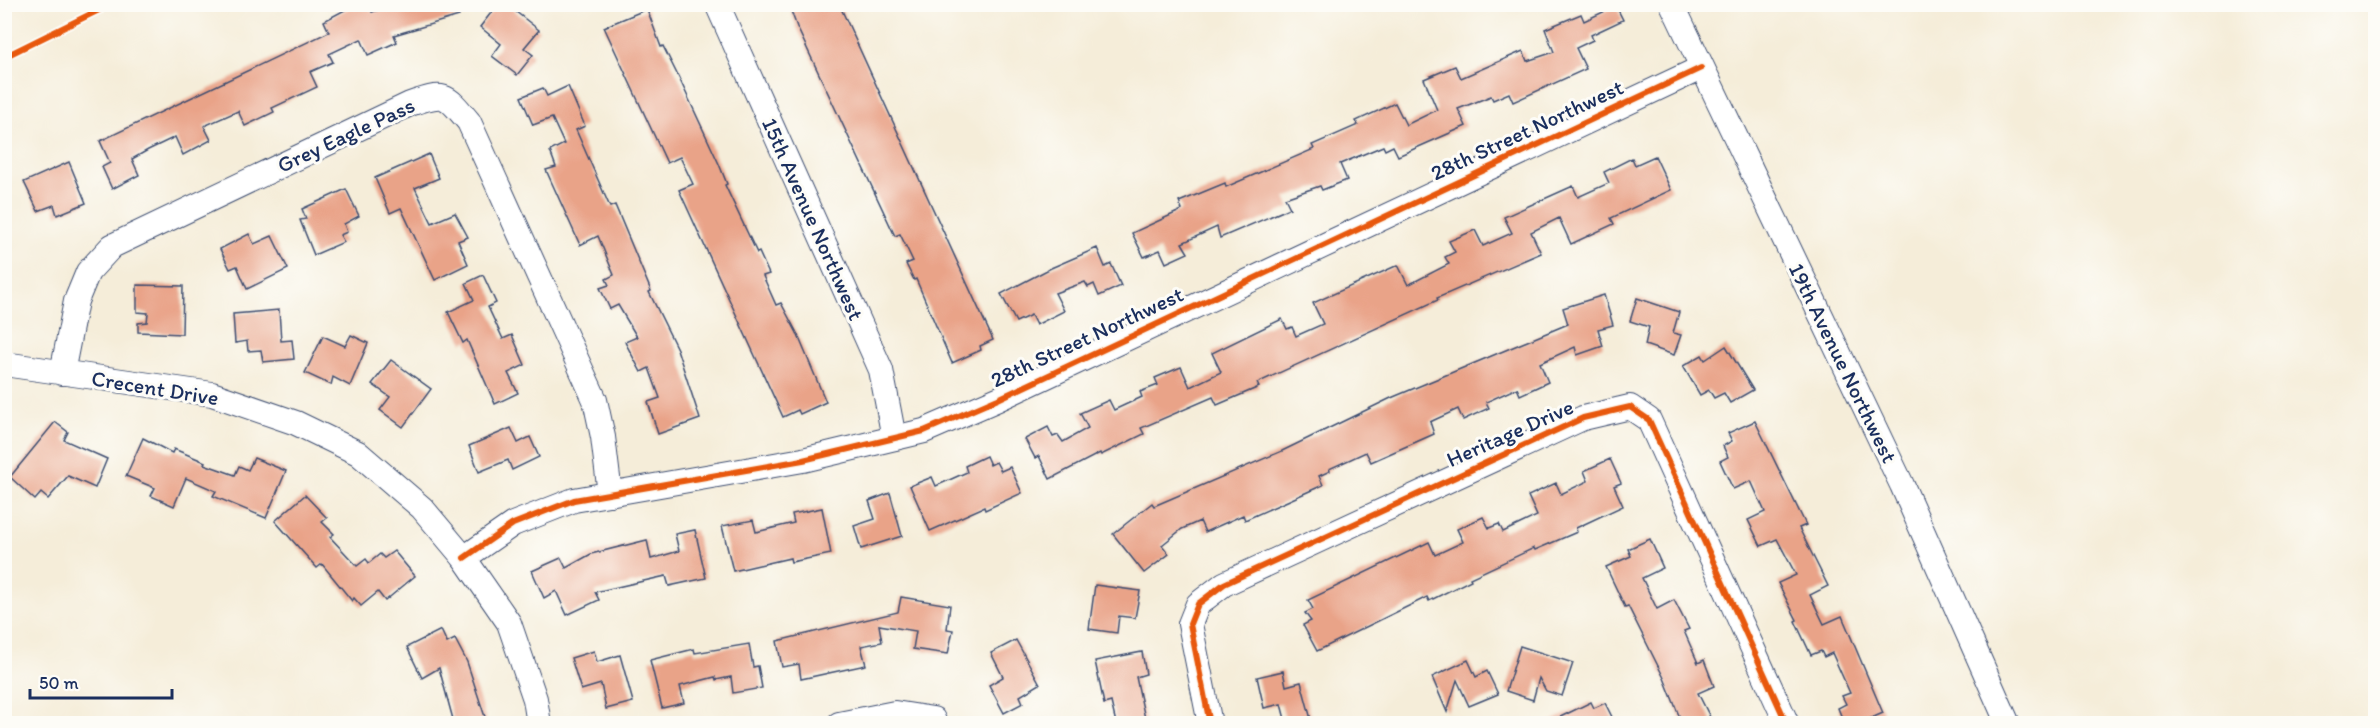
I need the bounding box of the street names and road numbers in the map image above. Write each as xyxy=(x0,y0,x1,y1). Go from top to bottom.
street label: 28th Street Northwest xyxy=(1426,74,1628,186)
street label: Grey Eagle Pass xyxy=(273,91,419,179)
street label: 15th Avenue Northwest xyxy=(756,113,870,325)
street label: 19th Avenue Northwest xyxy=(1783,259,1903,467)
street label: 28th Street Northwest xyxy=(986,281,1188,393)
street label: Crecent Drive xyxy=(89,365,221,411)
street label: Heritage Drive xyxy=(1442,393,1578,473)

